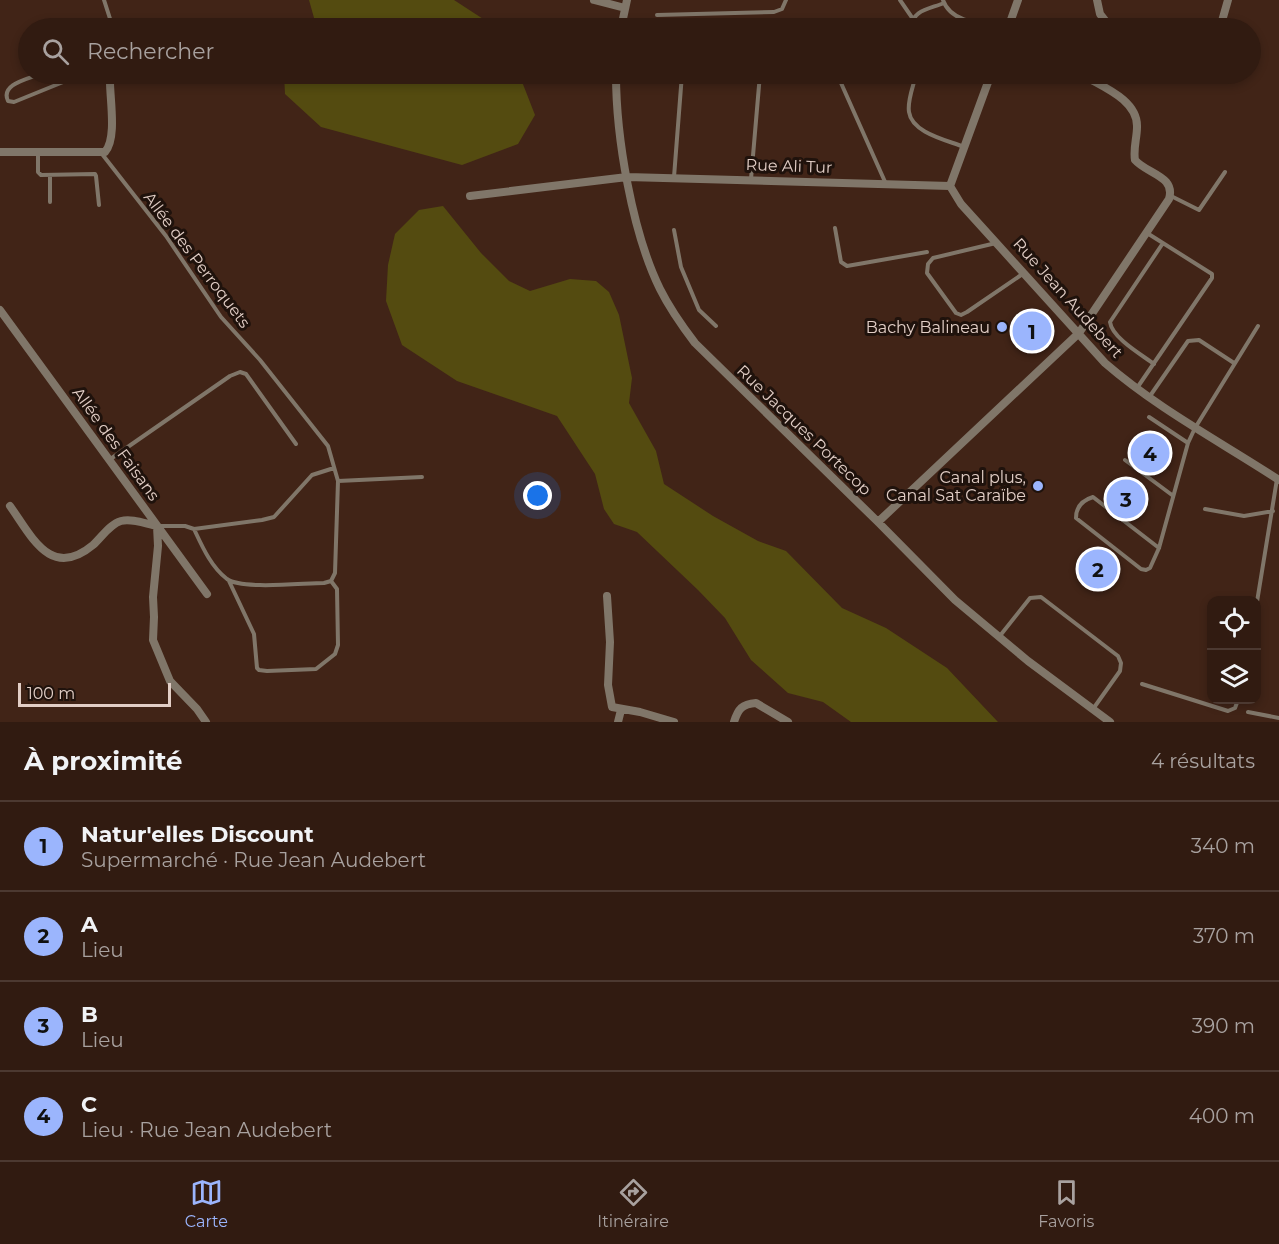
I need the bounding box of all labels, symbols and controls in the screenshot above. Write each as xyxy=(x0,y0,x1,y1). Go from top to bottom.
search box xyxy=(18,18,1261,84)
icon: search xyxy=(39,35,72,68)
text: Rechercher xyxy=(87,38,214,65)
street label: Rue Ali Tur xyxy=(745,155,833,177)
street label: Allée des Perroquets xyxy=(140,188,254,332)
street label: Rue Jean Audebert xyxy=(1009,234,1127,362)
pin: 1 xyxy=(1012,308,1052,354)
place label: Bachy Balineau xyxy=(866,318,990,337)
marker: Bachy Balineau xyxy=(995,320,1009,334)
street label: Rue Jacques Portecop xyxy=(733,361,875,499)
street label: Allée des Faisans xyxy=(68,384,164,505)
pin: 4 xyxy=(1130,430,1170,476)
place label: Canal plus, Canal Sat Caraïbe xyxy=(886,468,1026,505)
pin: 3 xyxy=(1106,476,1146,522)
marker: Canal plus, Canal Sat Caraïbe xyxy=(1031,479,1045,493)
your location xyxy=(523,481,552,510)
pin: 2 xyxy=(1078,546,1118,592)
map controls xyxy=(1207,596,1261,704)
button: locate xyxy=(1207,596,1261,650)
button: layers xyxy=(1207,650,1261,704)
scale bar xyxy=(18,680,171,708)
text: 100 m xyxy=(27,684,75,703)
text: À proximité xyxy=(24,745,183,777)
text: 4 résultats xyxy=(1151,749,1255,773)
text: Natur'elles Discount xyxy=(81,821,314,848)
text: 1 xyxy=(40,834,47,858)
text: 340 m xyxy=(1191,834,1255,858)
text: Supermarché · Rue Jean Audebert xyxy=(81,848,426,872)
text: A xyxy=(81,911,98,938)
text: 2 xyxy=(38,924,49,948)
text: 370 m xyxy=(1193,924,1255,948)
text: Lieu xyxy=(81,938,124,962)
text: B xyxy=(81,1001,98,1028)
text: 3 xyxy=(38,1014,49,1038)
text: 390 m xyxy=(1192,1014,1255,1038)
text: Lieu xyxy=(81,1028,124,1052)
text: C xyxy=(81,1091,97,1118)
text: 4 xyxy=(37,1104,50,1128)
text: 400 m xyxy=(1189,1104,1255,1128)
text: Lieu · Rue Jean Audebert xyxy=(81,1118,332,1142)
tab: Carte xyxy=(185,1176,228,1231)
tab: Itinéraire xyxy=(597,1176,669,1231)
tab: Favoris xyxy=(1038,1176,1094,1231)

